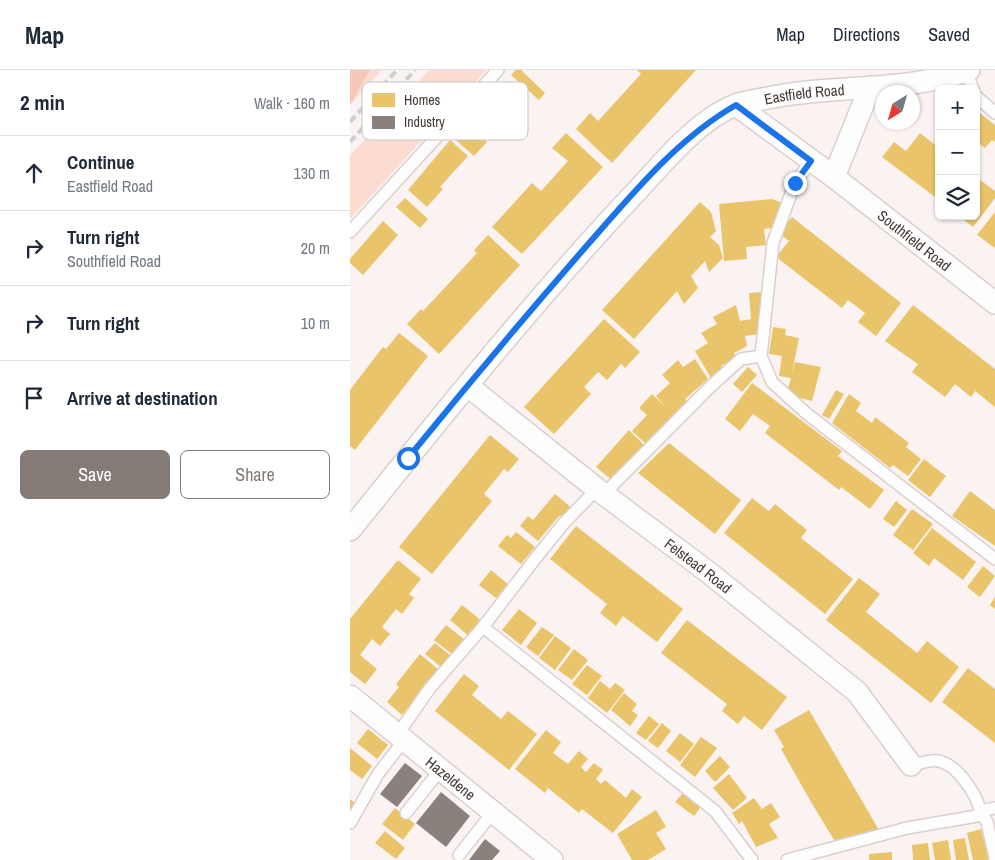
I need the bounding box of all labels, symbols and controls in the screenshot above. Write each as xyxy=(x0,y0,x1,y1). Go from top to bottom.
text: Map xyxy=(25,19,64,51)
text: Map xyxy=(776,22,805,47)
text: Directions xyxy=(833,22,900,47)
text: Saved xyxy=(928,22,970,47)
street label: Eastfield Road xyxy=(762,79,845,109)
legend xyxy=(362,82,528,140)
north arrow xyxy=(875,85,920,130)
map controls xyxy=(935,85,980,220)
button: + xyxy=(935,85,980,130)
text: 2 min xyxy=(20,88,65,117)
text: Homes xyxy=(404,91,441,109)
text: Walk · 160 m xyxy=(254,92,330,114)
text: Industry xyxy=(404,113,445,131)
button: − xyxy=(935,130,980,175)
text: Continue xyxy=(67,149,135,175)
icon: ahead xyxy=(20,159,48,187)
text: 130 m xyxy=(294,162,330,184)
route end xyxy=(784,172,807,195)
text: Eastfield Road xyxy=(67,175,153,197)
button: layers xyxy=(935,175,980,220)
street label: Southfield Road xyxy=(873,205,956,276)
text: Turn right xyxy=(67,224,139,250)
icon: right xyxy=(20,234,48,262)
text: 20 m xyxy=(301,237,330,259)
text: Southfield Road xyxy=(67,250,161,272)
icon: right xyxy=(20,309,48,337)
text: Turn right xyxy=(67,310,139,336)
text: 10 m xyxy=(301,312,330,334)
icon: arrive xyxy=(20,384,48,412)
text: Arrive at destination xyxy=(67,385,218,411)
route start xyxy=(397,447,420,470)
button: Save xyxy=(20,450,170,499)
button: Share xyxy=(180,450,330,499)
street label: Felstead Road xyxy=(661,533,736,598)
street label: Hazeldene xyxy=(421,751,481,805)

